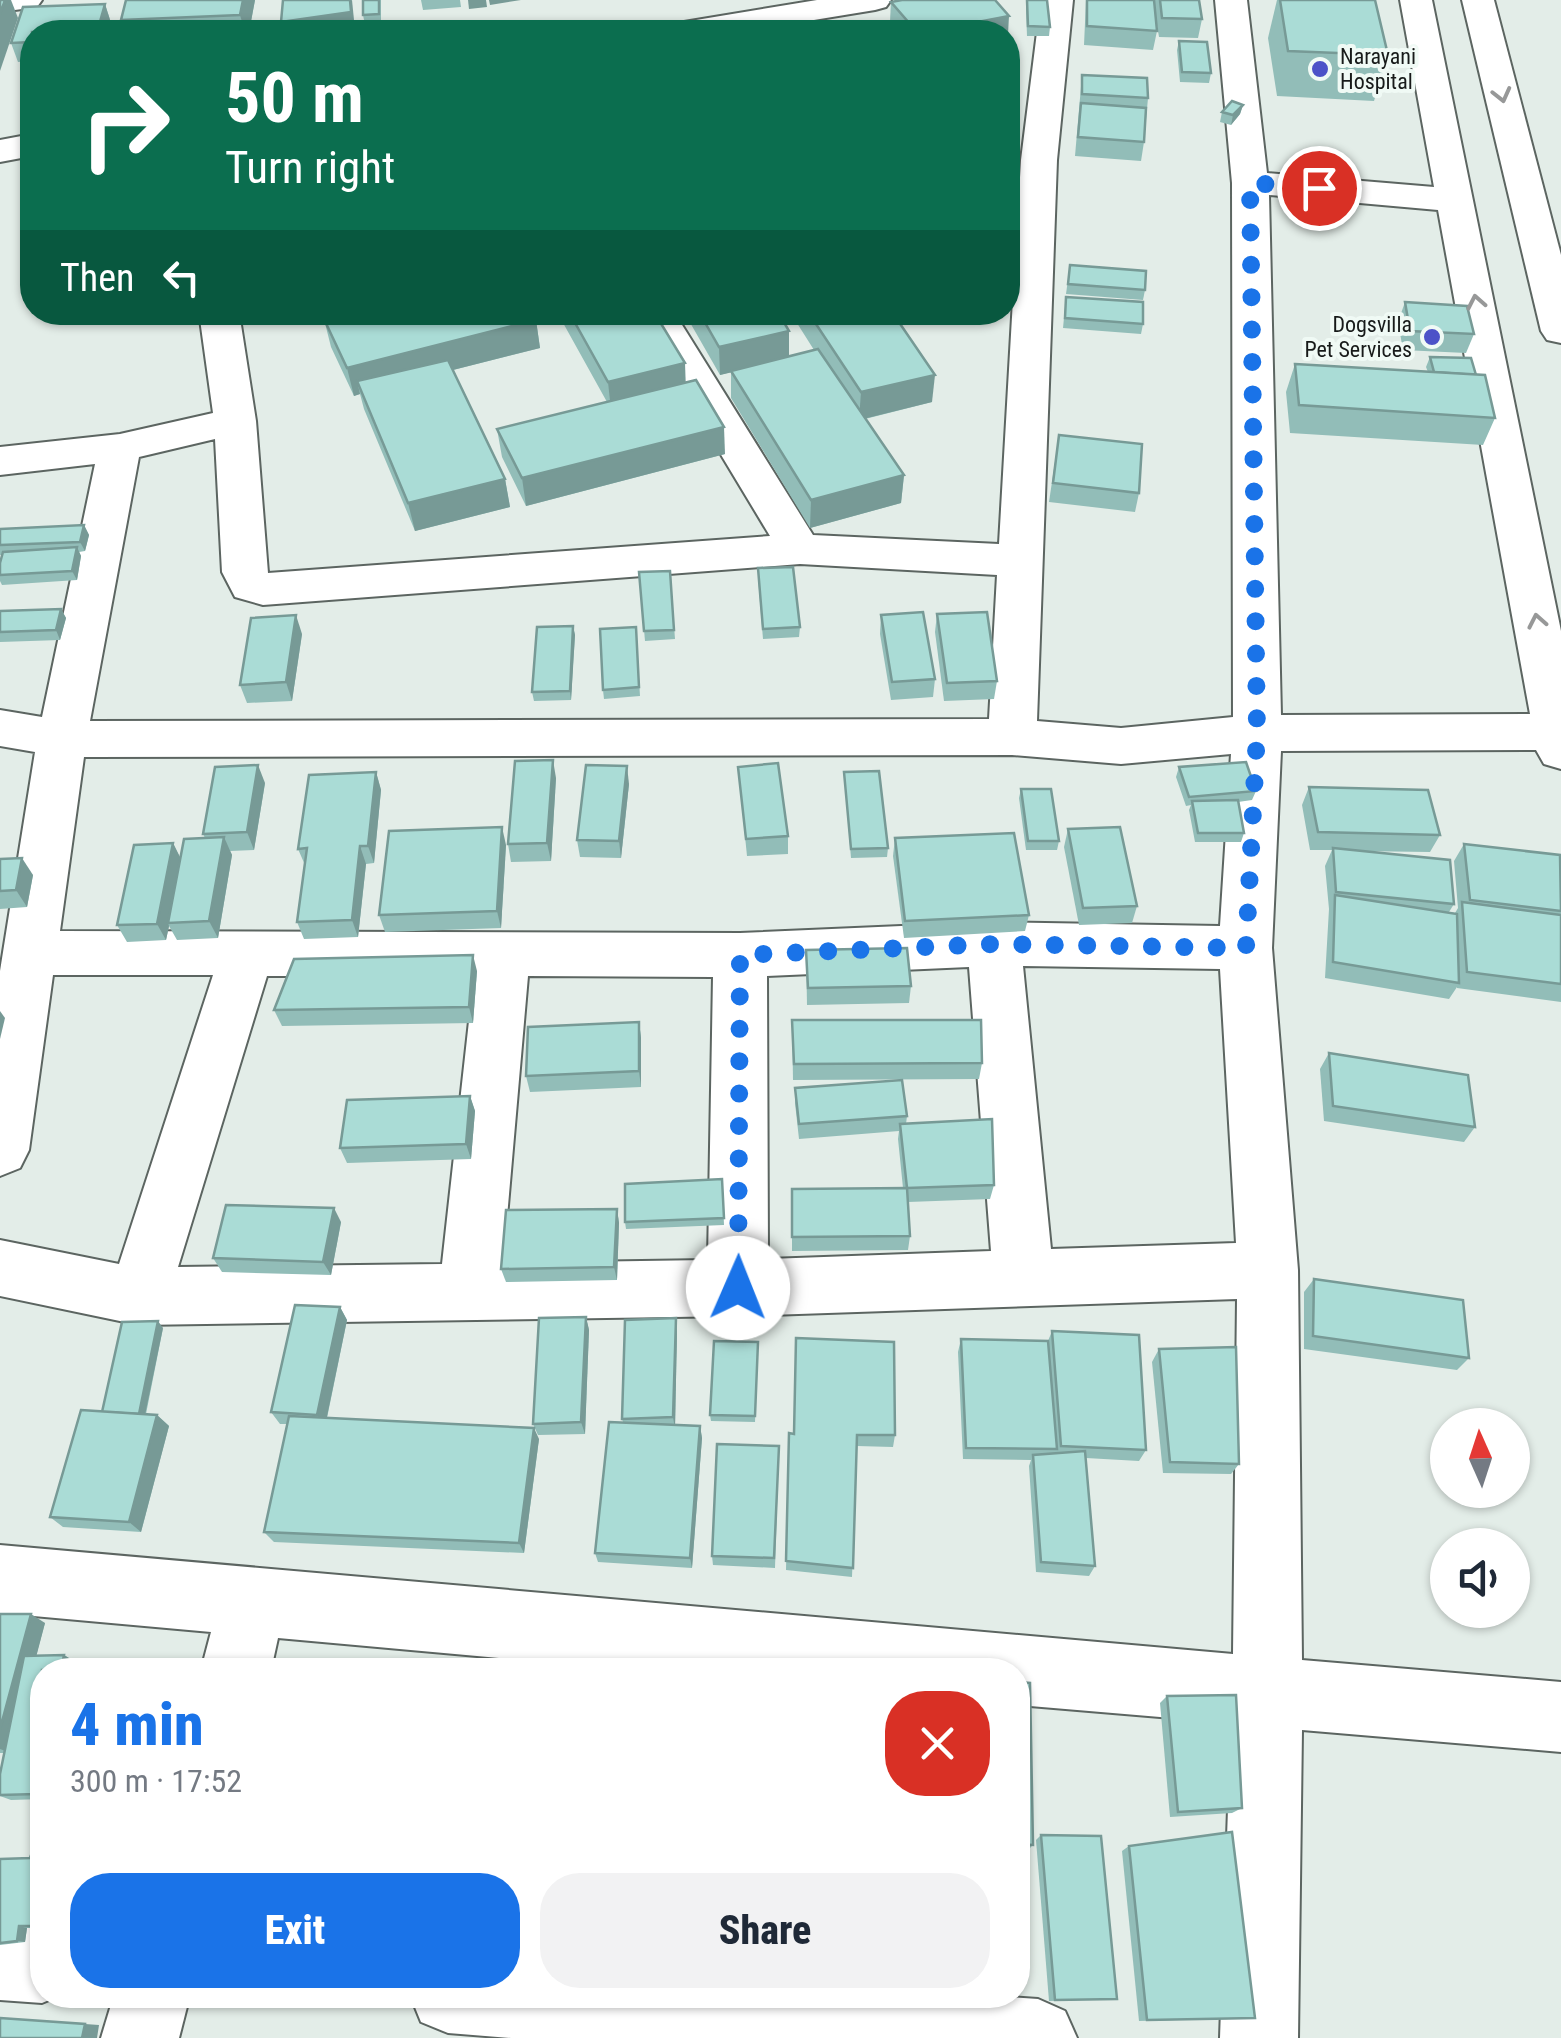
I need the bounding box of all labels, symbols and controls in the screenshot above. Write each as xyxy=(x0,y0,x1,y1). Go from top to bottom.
place label: Narayani Hospital xyxy=(1340,44,1416,94)
text: 50 m xyxy=(225,57,364,139)
marker: Narayani Hospital xyxy=(1309,58,1331,80)
icon: right xyxy=(60,60,190,190)
one-way arrow xyxy=(1490,85,1511,103)
text: Turn right xyxy=(225,141,395,194)
pin xyxy=(1277,146,1362,231)
icon: arrive xyxy=(1292,161,1347,216)
icon: left xyxy=(154,250,209,305)
text: Then xyxy=(60,256,134,300)
one-way arrow xyxy=(1466,294,1487,311)
place label: Dogsvilla Pet Services xyxy=(1304,312,1412,362)
marker: Dogsvilla Pet Services xyxy=(1421,326,1443,348)
one-way arrow xyxy=(1527,613,1548,629)
position arrow xyxy=(686,1236,790,1340)
north arrow xyxy=(1430,1408,1530,1508)
map controls xyxy=(1430,1408,1530,1628)
button: sound xyxy=(1430,1528,1530,1628)
text: 4 min xyxy=(70,1689,204,1760)
button: close xyxy=(885,1691,990,1796)
text: 300 m · 17:52 xyxy=(70,1762,242,1800)
button: Exit xyxy=(70,1873,520,1988)
button: Share xyxy=(540,1873,990,1988)

